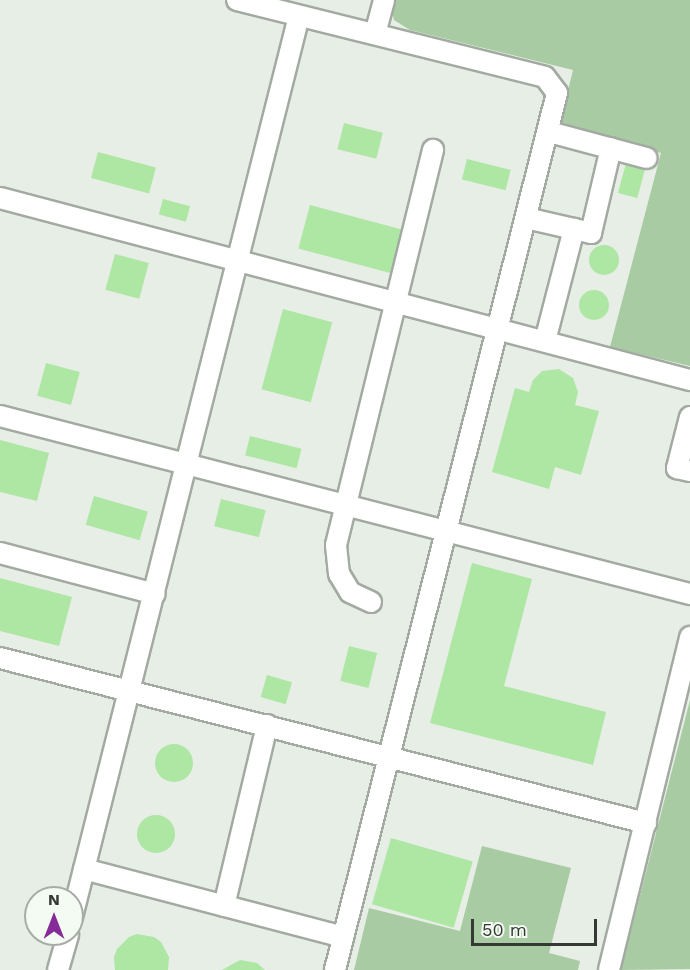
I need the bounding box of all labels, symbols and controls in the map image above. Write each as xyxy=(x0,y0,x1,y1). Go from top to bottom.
north arrow xyxy=(24,886,84,946)
text: N xyxy=(48,890,60,909)
scale bar xyxy=(474,907,600,945)
text: 50 m xyxy=(482,919,527,940)

